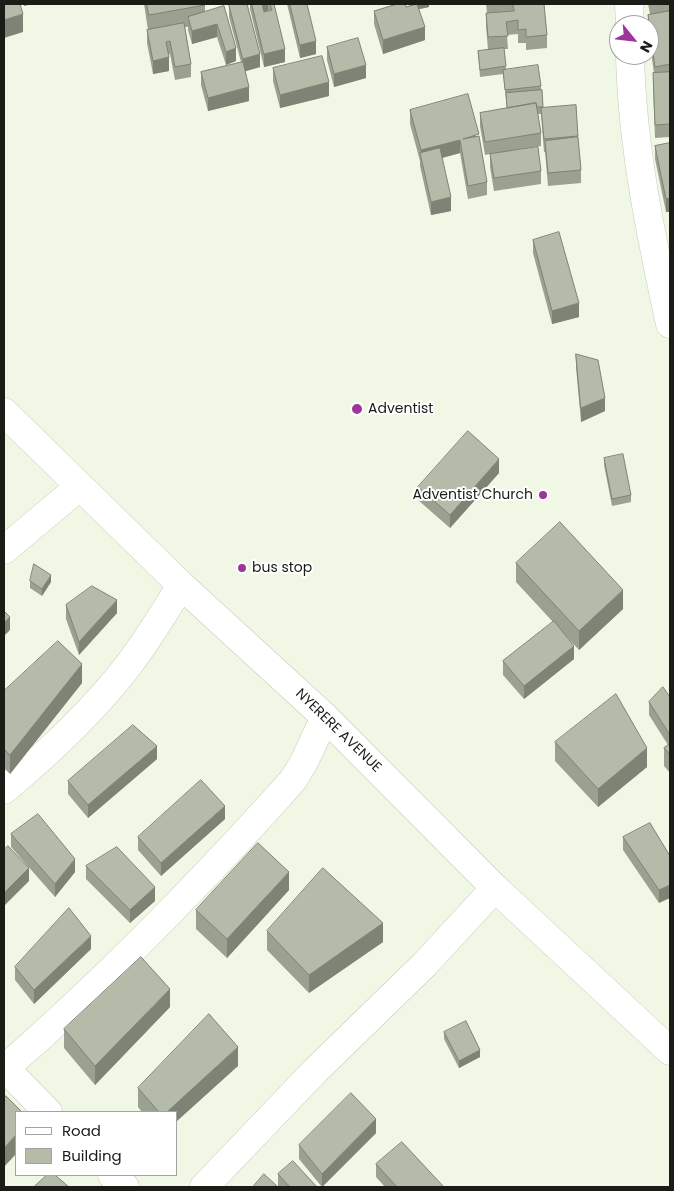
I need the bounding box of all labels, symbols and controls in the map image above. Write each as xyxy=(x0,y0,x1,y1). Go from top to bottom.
north arrow xyxy=(609,15,659,65)
text: N xyxy=(635,37,658,56)
place label: Adventist xyxy=(368,401,433,417)
marker: Adventist xyxy=(350,402,364,416)
place label: Adventist Church xyxy=(413,487,533,503)
marker: Adventist Church xyxy=(537,489,549,501)
place label: bus stop xyxy=(252,560,312,576)
marker: bus stop xyxy=(236,562,248,574)
street label: NYERERE AVENUE xyxy=(292,686,384,776)
legend xyxy=(15,1111,178,1176)
text: Road xyxy=(62,1120,101,1141)
text: Building xyxy=(62,1145,122,1166)

